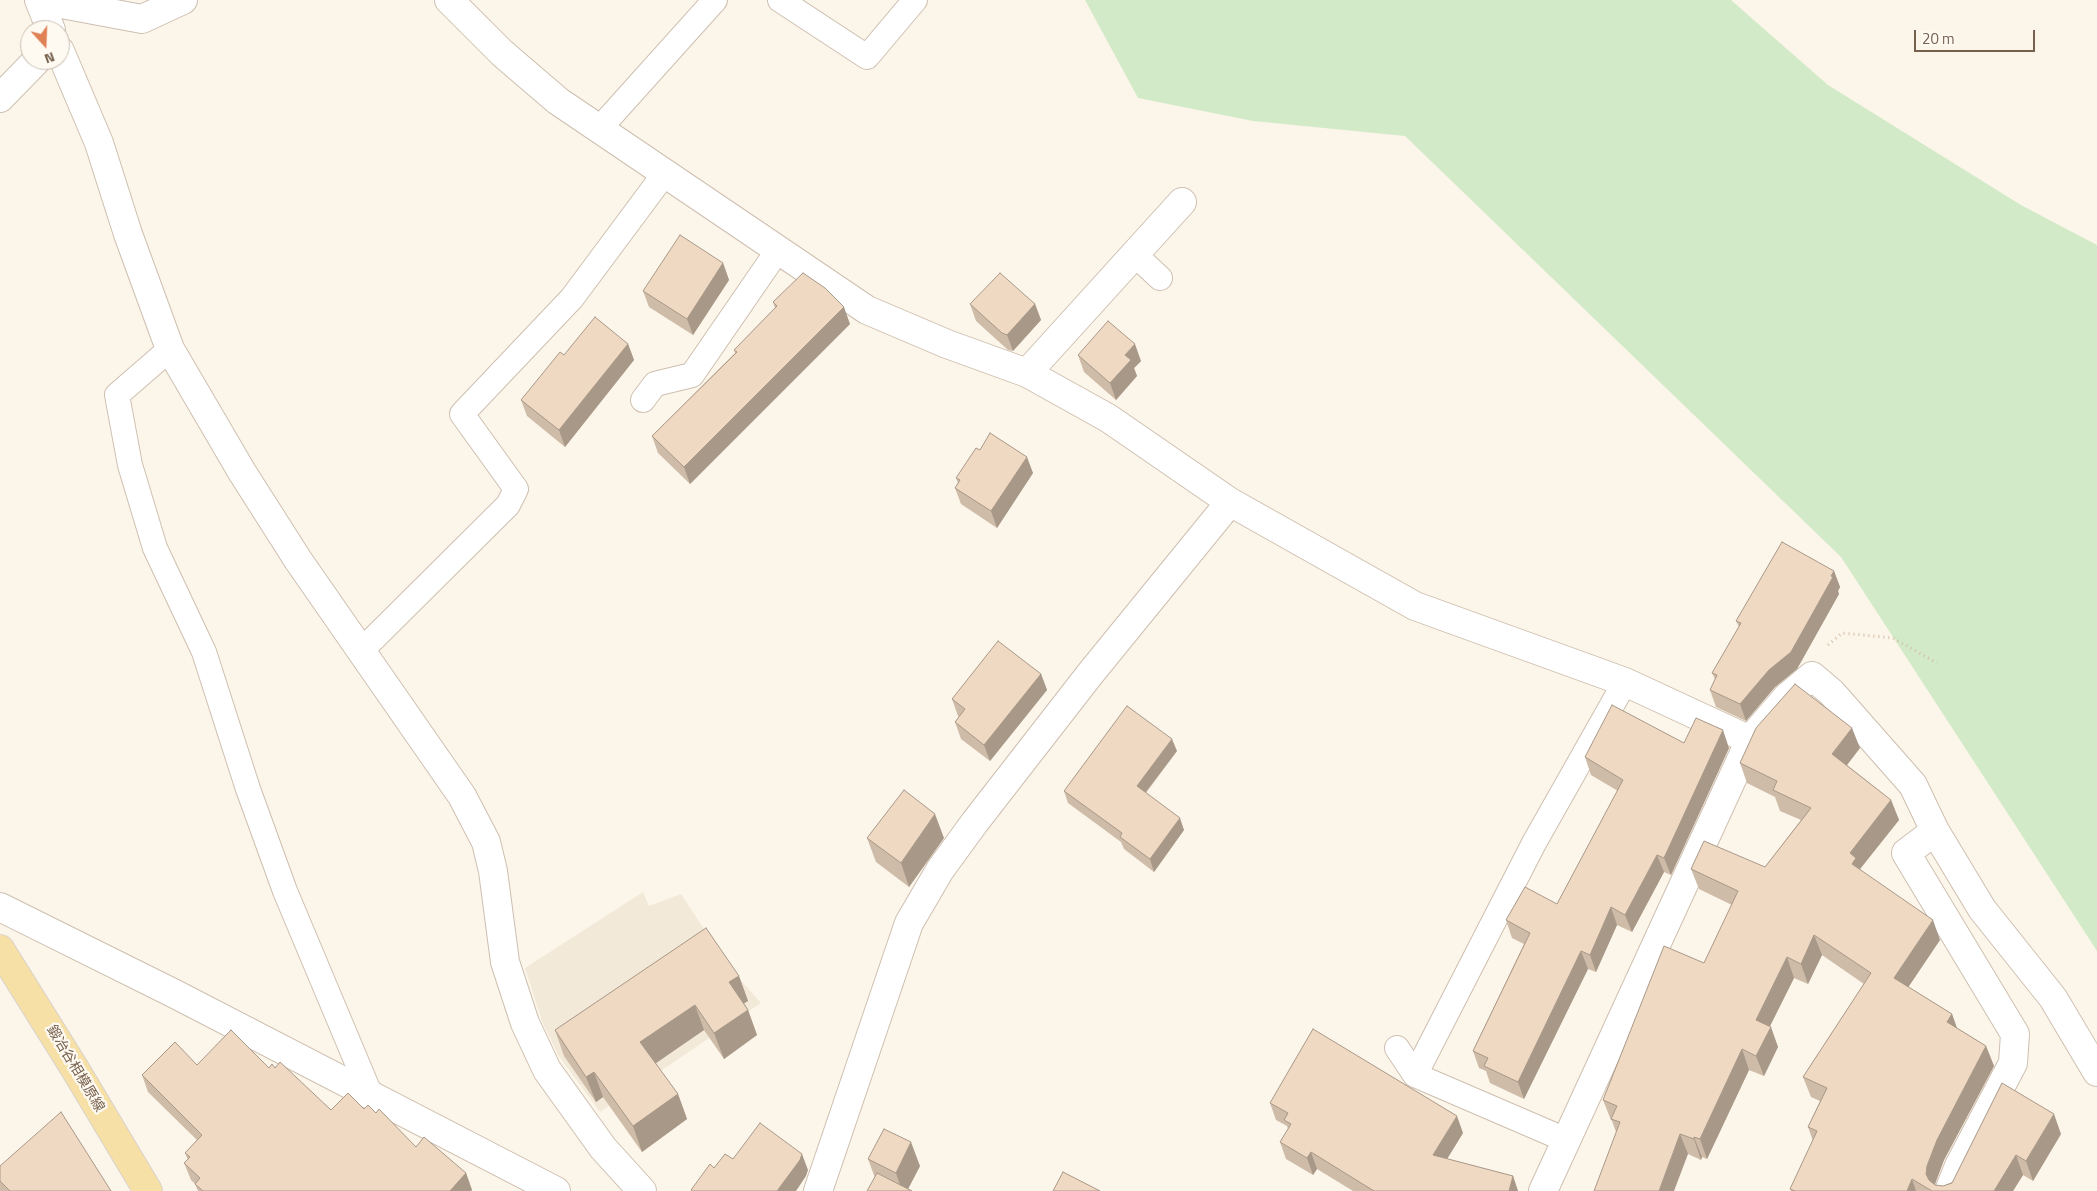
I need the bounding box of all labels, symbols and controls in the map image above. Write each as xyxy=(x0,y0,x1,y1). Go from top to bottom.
north arrow xyxy=(20,20,70,70)
scale bar xyxy=(1917,20,2038,52)
text: 20 m xyxy=(1922,27,1955,50)
text: N xyxy=(42,47,58,70)
street label: 鍛冶谷相模原線 xyxy=(43,1023,107,1115)

